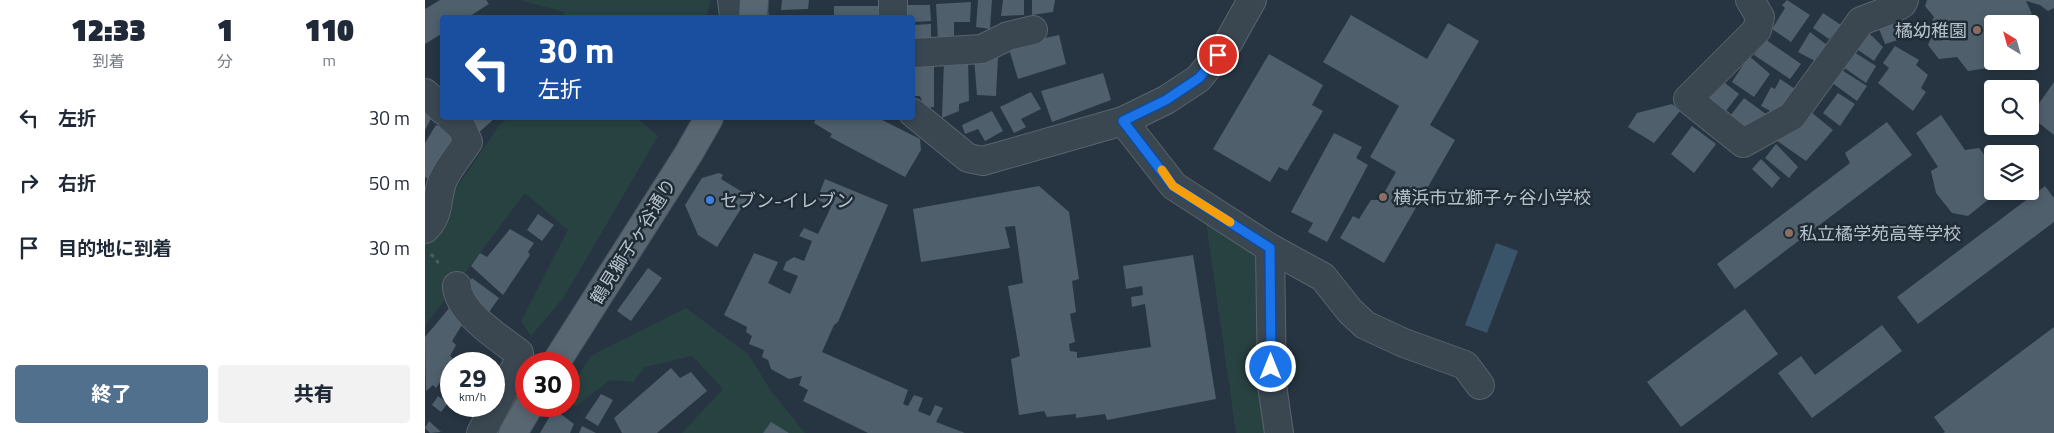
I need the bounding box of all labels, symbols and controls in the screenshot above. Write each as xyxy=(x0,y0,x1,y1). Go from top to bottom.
text: 12:33 xyxy=(71,7,146,53)
text: 1 xyxy=(217,7,233,53)
text: 110 xyxy=(304,7,354,53)
north arrow xyxy=(1984,15,2039,70)
map controls xyxy=(1984,15,2039,200)
place label: 橘幼稚園 xyxy=(1895,17,1967,44)
text: 30 m xyxy=(538,23,614,77)
marker: 橘幼稚園 xyxy=(1971,24,1983,36)
pin xyxy=(1197,34,1239,76)
icon: left xyxy=(455,35,520,100)
icon: arrive xyxy=(1204,41,1232,69)
text: m xyxy=(322,48,336,72)
text: 到着 xyxy=(92,49,124,73)
text: 分 xyxy=(217,49,233,73)
text: 左折 xyxy=(538,72,582,106)
button: search xyxy=(1984,80,2039,135)
text: 左折 xyxy=(58,103,96,132)
text: 30 m xyxy=(369,103,410,132)
icon: left xyxy=(15,104,43,132)
button: layers xyxy=(1984,145,2039,200)
text: 右折 xyxy=(58,168,96,197)
text: 50 m xyxy=(369,168,410,197)
icon: right xyxy=(15,169,43,197)
street label: 鶴見獅子ヶ谷通り xyxy=(583,173,683,309)
place label: 横浜市立獅子ヶ谷小学校 xyxy=(1393,184,1591,211)
place label: セブン-イレブン xyxy=(720,187,854,214)
marker: 横浜市立獅子ヶ谷小学校 xyxy=(1377,191,1389,203)
marker: セブン-イレブン xyxy=(704,194,716,206)
place label: 私立橘学苑高等学校 xyxy=(1799,220,1961,247)
marker: 私立橘学苑高等学校 xyxy=(1783,227,1795,239)
text: 目的地に到着 xyxy=(58,233,172,262)
text: 30 m xyxy=(369,233,410,262)
icon: arrive xyxy=(15,234,43,262)
position arrow xyxy=(1244,340,1296,392)
speed limit sign: 30 xyxy=(515,352,580,417)
text: 29 xyxy=(458,359,487,397)
button: 終了 xyxy=(15,365,208,423)
button: 共有 xyxy=(218,365,410,423)
text: km/h xyxy=(459,387,486,406)

